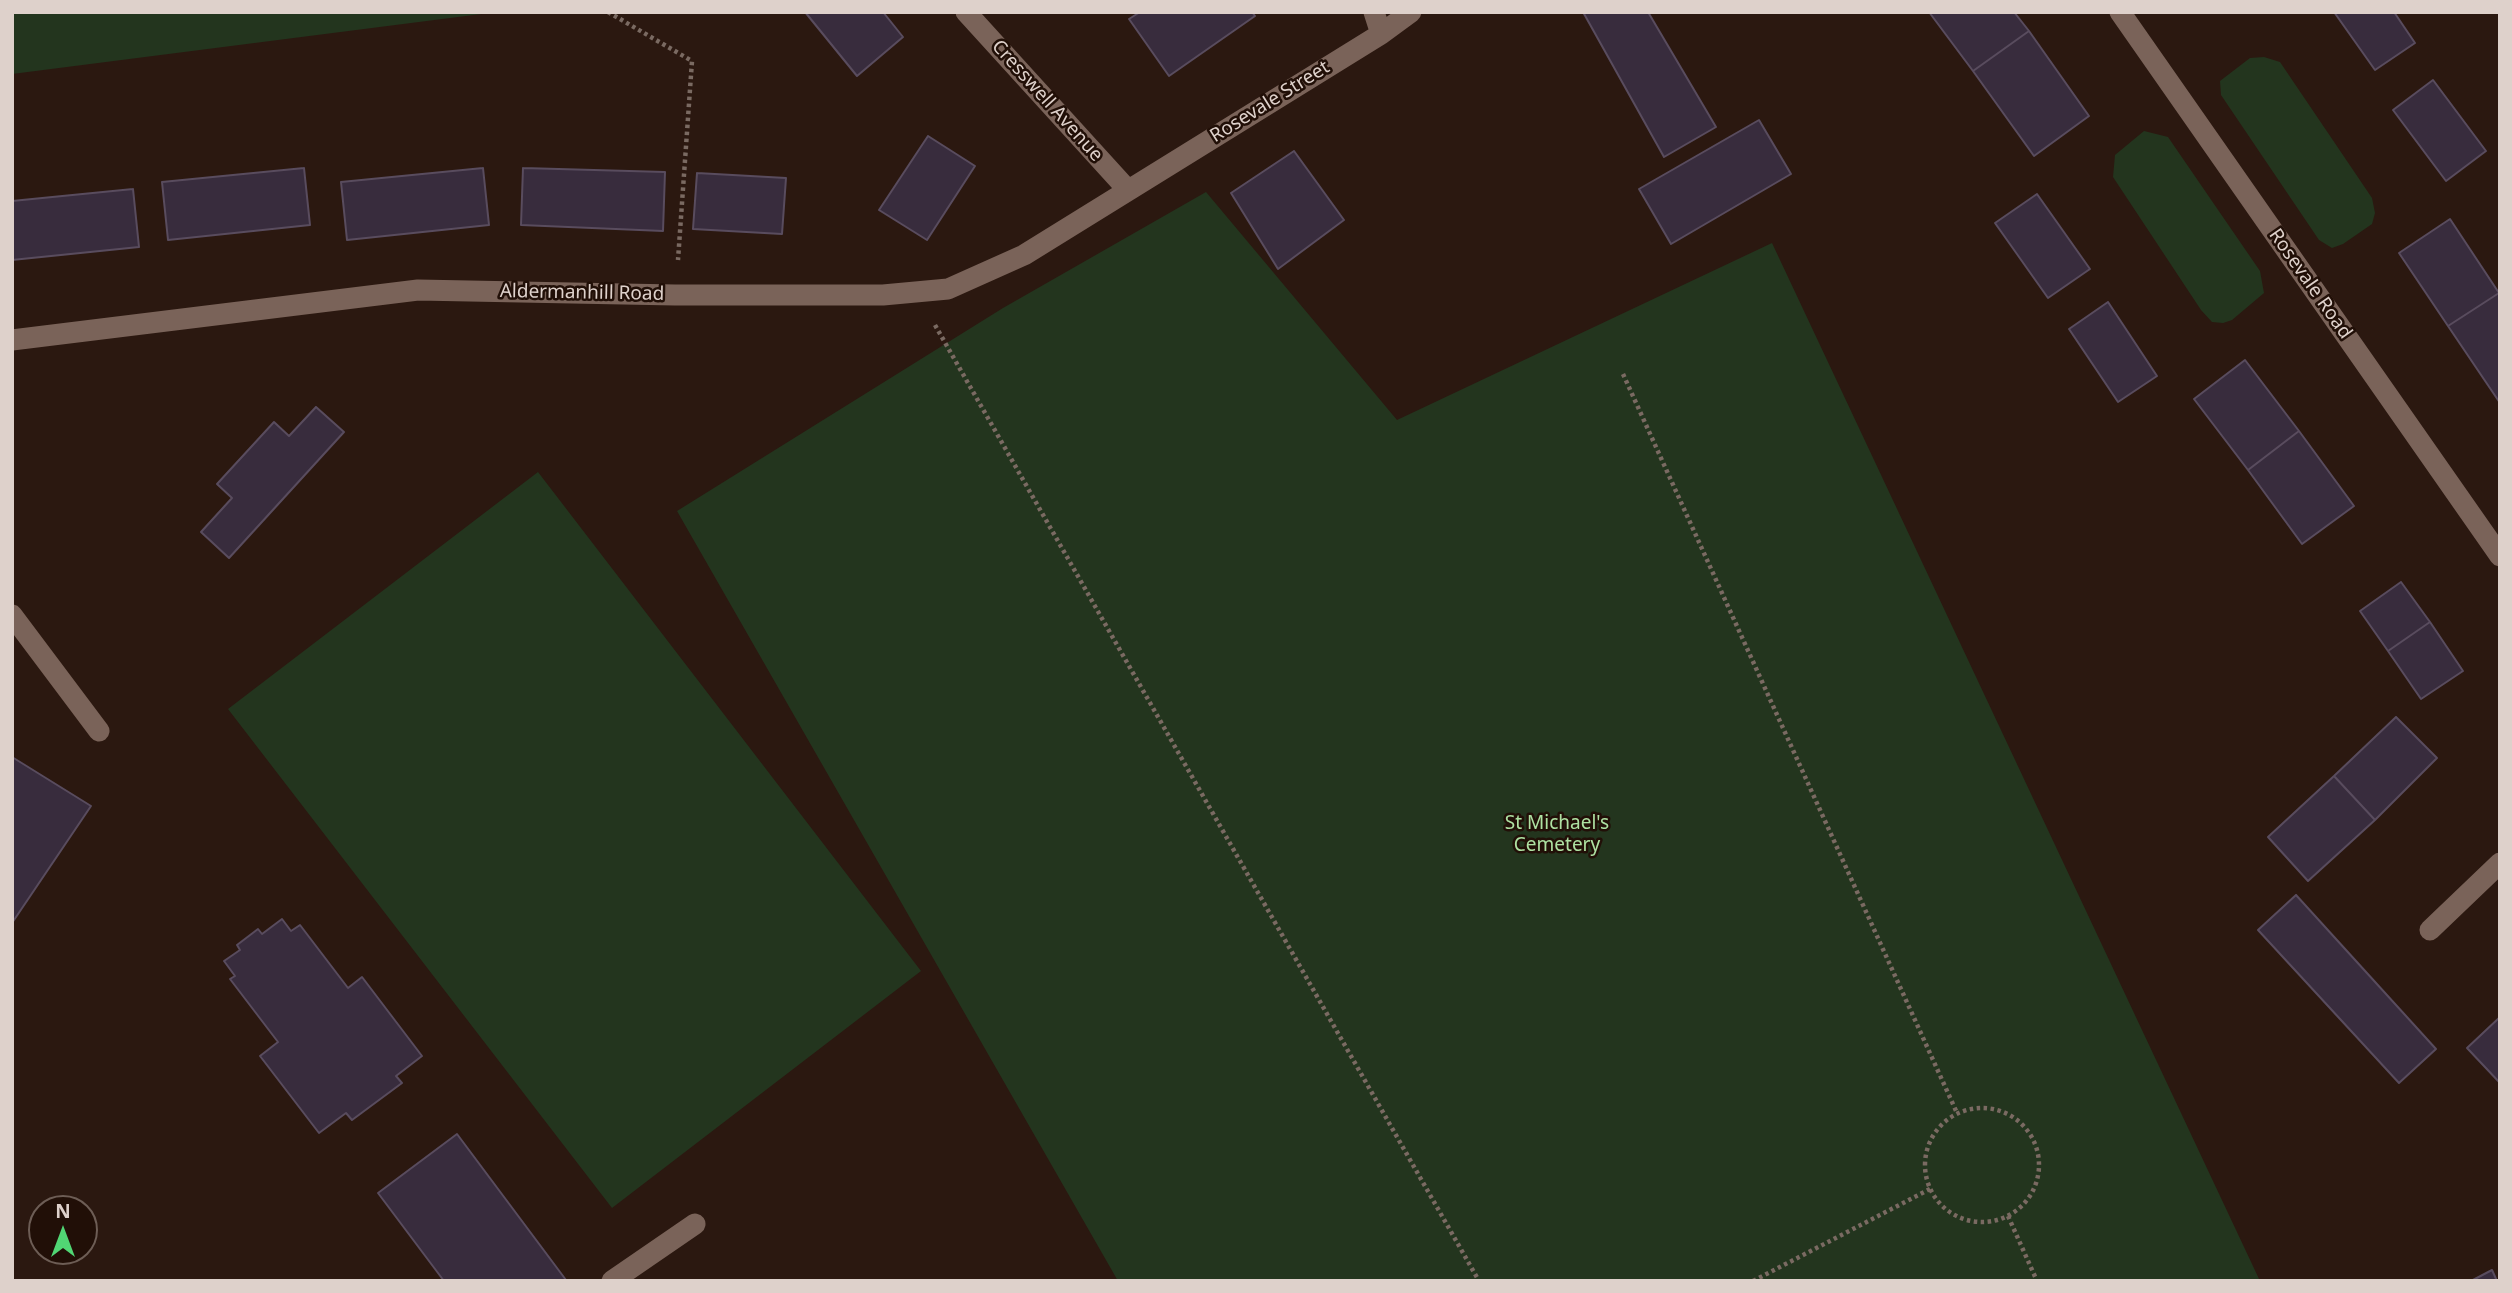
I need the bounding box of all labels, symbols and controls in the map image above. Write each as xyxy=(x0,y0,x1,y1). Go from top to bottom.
street label: Cresswell Avenue xyxy=(987,36,1107,166)
street label: Rosevale Street xyxy=(1206,56,1334,148)
street label: Rosevale Road xyxy=(2264,225,2356,343)
street label: Aldermanhill Road xyxy=(500,280,664,306)
park label: St Michael's Cemetery xyxy=(1505,813,1609,857)
north arrow xyxy=(28,1195,98,1265)
text: N xyxy=(55,1198,71,1224)

